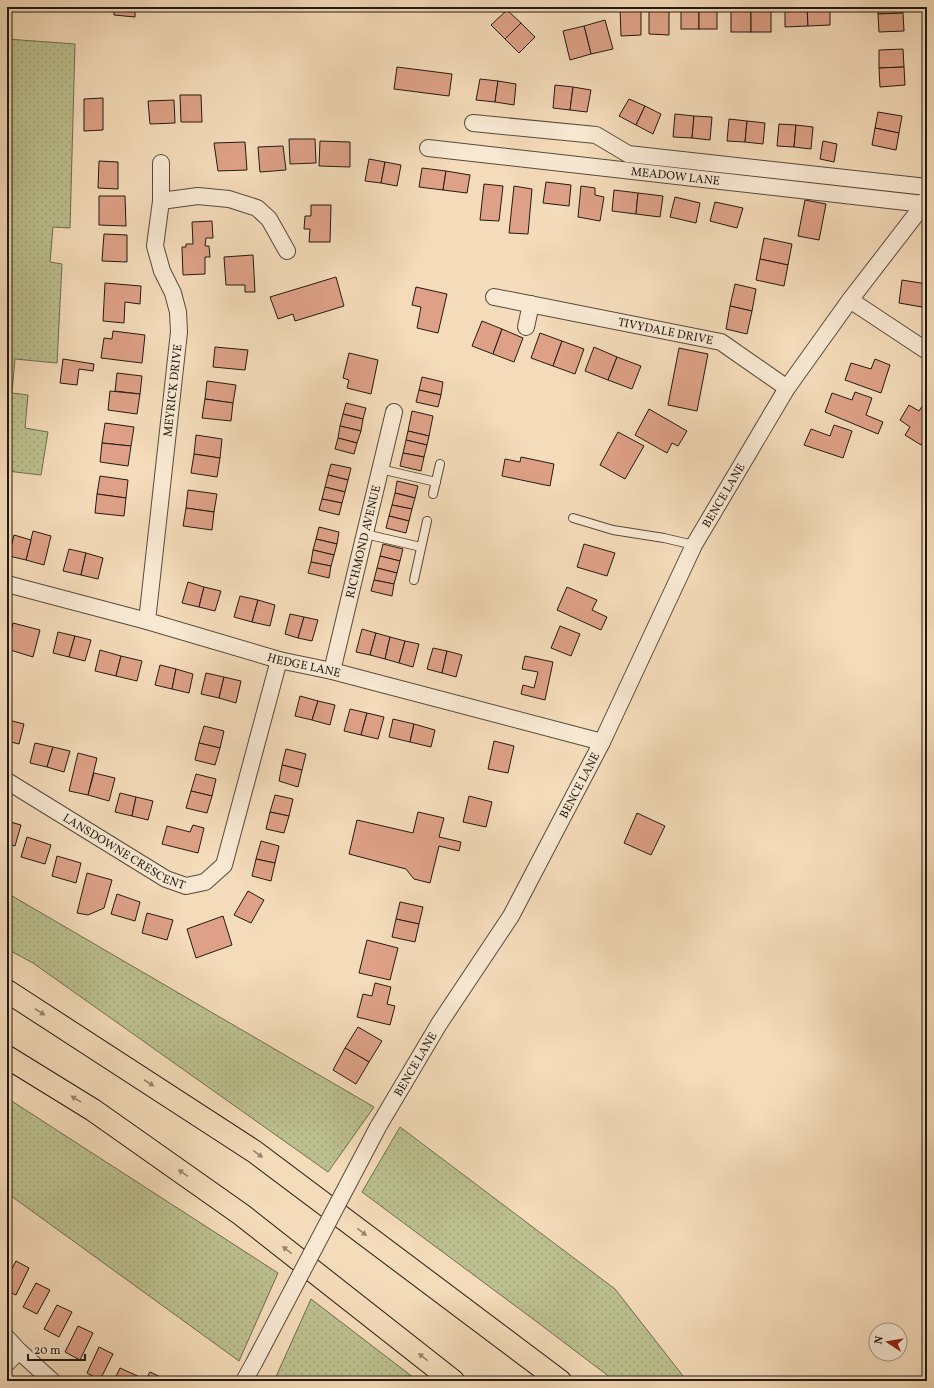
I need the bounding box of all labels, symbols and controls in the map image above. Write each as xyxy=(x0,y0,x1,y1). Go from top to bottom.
street label: MEADOW LANE xyxy=(630,164,721,190)
street label: TIVYDALE DRIVE xyxy=(616,315,714,349)
street label: MEYRICK DRIVE xyxy=(160,343,187,438)
street label: BENCE LANE xyxy=(699,461,750,531)
street label: RICHMOND AVENUE xyxy=(343,484,385,600)
street label: HEDGE LANE xyxy=(265,650,342,682)
street label: BENCE LANE xyxy=(556,750,604,822)
street label: LANSDOWNE CRESCENT xyxy=(59,810,187,894)
one-way arrow xyxy=(35,1008,45,1016)
street label: BENCE LANE xyxy=(391,1029,441,1100)
one-way arrow xyxy=(144,1079,154,1087)
one-way arrow xyxy=(70,1096,82,1103)
one-way arrow xyxy=(252,1150,263,1158)
one-way arrow xyxy=(178,1169,188,1177)
one-way arrow xyxy=(356,1228,367,1236)
one-way arrow xyxy=(282,1246,293,1255)
north arrow xyxy=(868,1322,908,1362)
text: N xyxy=(872,1335,888,1346)
scale bar xyxy=(28,1336,85,1362)
text: 20 m xyxy=(34,1343,61,1359)
one-way arrow xyxy=(417,1353,428,1361)

